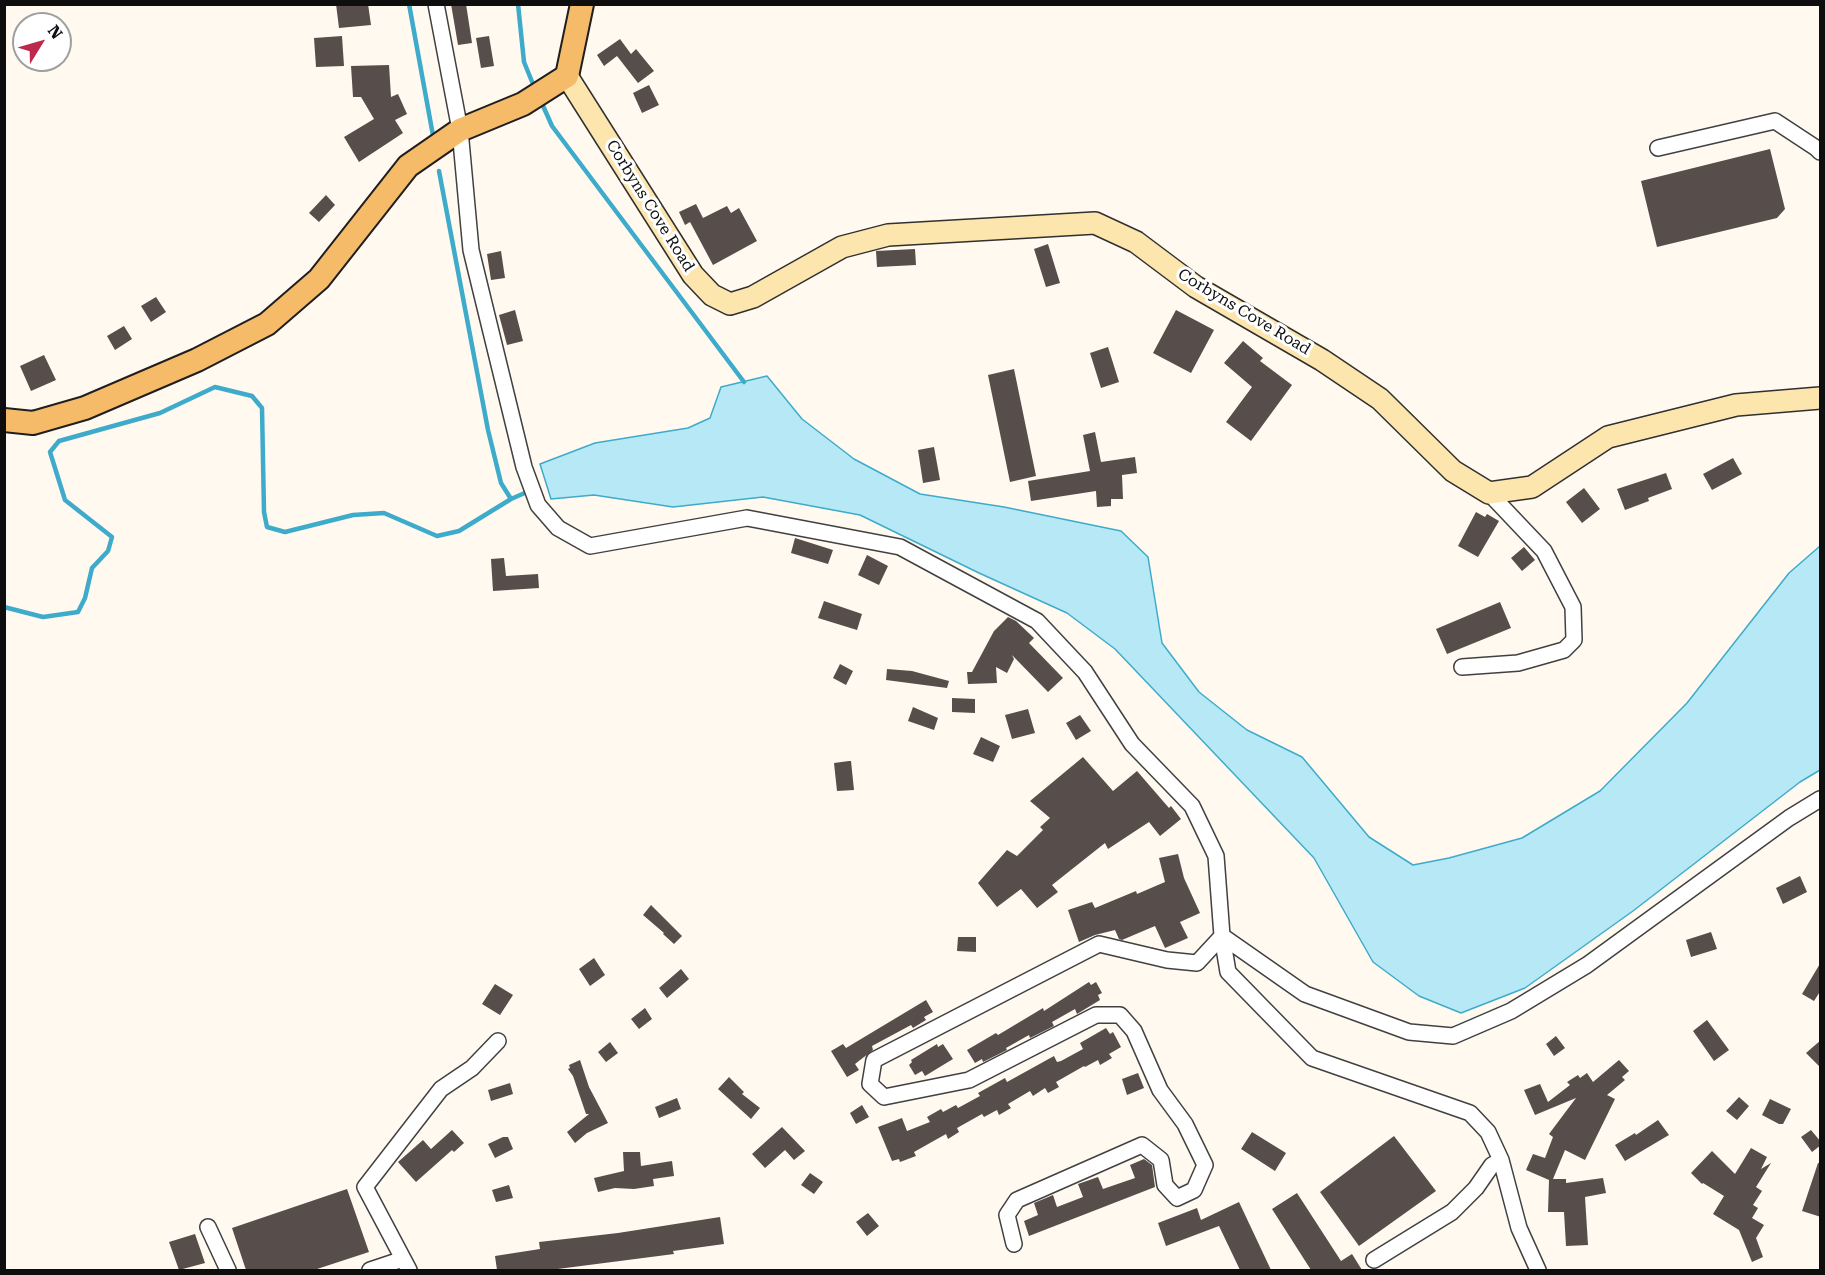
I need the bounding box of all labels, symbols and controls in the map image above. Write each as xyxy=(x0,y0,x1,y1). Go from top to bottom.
north arrow xyxy=(12,12,72,72)
text: N xyxy=(44,21,66,43)
street label: Corbyns Cove Road xyxy=(602,137,698,275)
street label: Corbyns Cove Road xyxy=(1174,265,1314,359)

